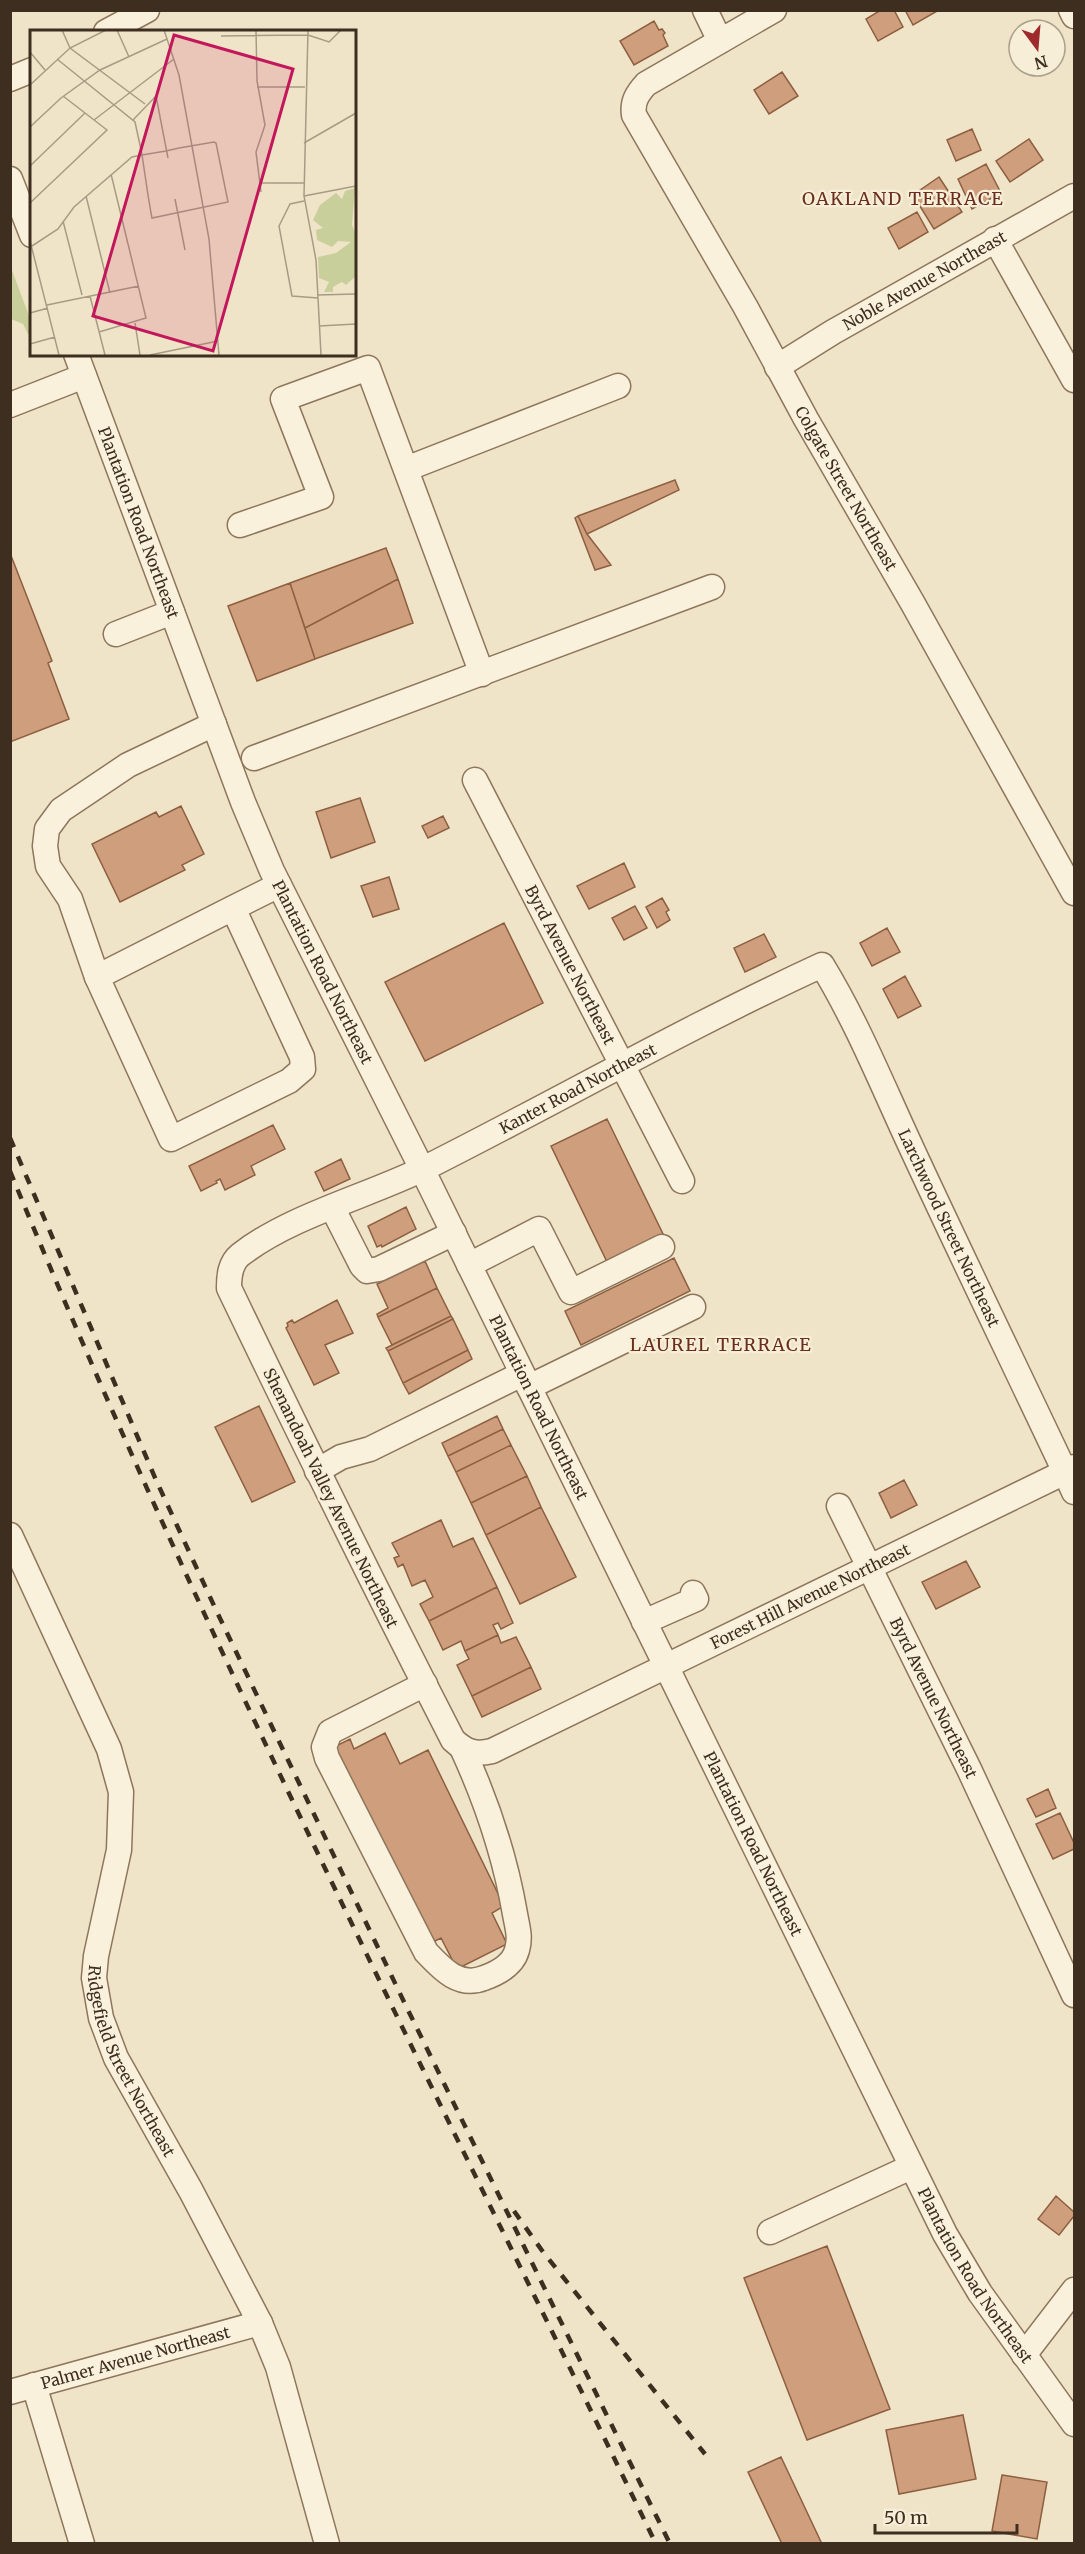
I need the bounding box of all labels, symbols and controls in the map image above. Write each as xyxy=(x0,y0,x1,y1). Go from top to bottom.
north arrow xyxy=(1007,18,1067,78)
inset map xyxy=(30,30,356,356)
text: N xyxy=(1032,51,1050,74)
district label: OAKLAND TERRACE xyxy=(802,187,1004,210)
street label: Noble Avenue Northeast xyxy=(839,226,1010,335)
street label: Colgate Street Northeast xyxy=(791,403,902,575)
street label: Plantation Road Northeast xyxy=(94,424,184,622)
street label: Plantation Road Northeast xyxy=(268,877,378,1068)
street label: Byrd Avenue Northeast xyxy=(521,882,620,1049)
street label: Kanter Road Northeast xyxy=(496,1038,660,1138)
street label: Larchwood Street Northeast xyxy=(894,1126,1005,1331)
street label: Plantation Road Northeast xyxy=(485,1312,593,1504)
district label: LAUREL TERRACE xyxy=(630,1333,812,1356)
street label: Shenandoah Valley Avenue Northeast xyxy=(259,1365,403,1632)
street label: Forest Hill Avenue Northeast xyxy=(707,1539,914,1653)
street label: Byrd Avenue Northeast xyxy=(886,1614,982,1782)
street label: Plantation Road Northeast xyxy=(699,1748,807,1940)
street label: Ridgefield Street Northeast xyxy=(84,1964,180,2161)
street label: Plantation Road Northeast xyxy=(914,2184,1038,2368)
street label: Palmer Avenue Northeast xyxy=(38,2322,233,2393)
scale bar xyxy=(875,2497,1018,2535)
text: 50 m xyxy=(884,2506,928,2529)

